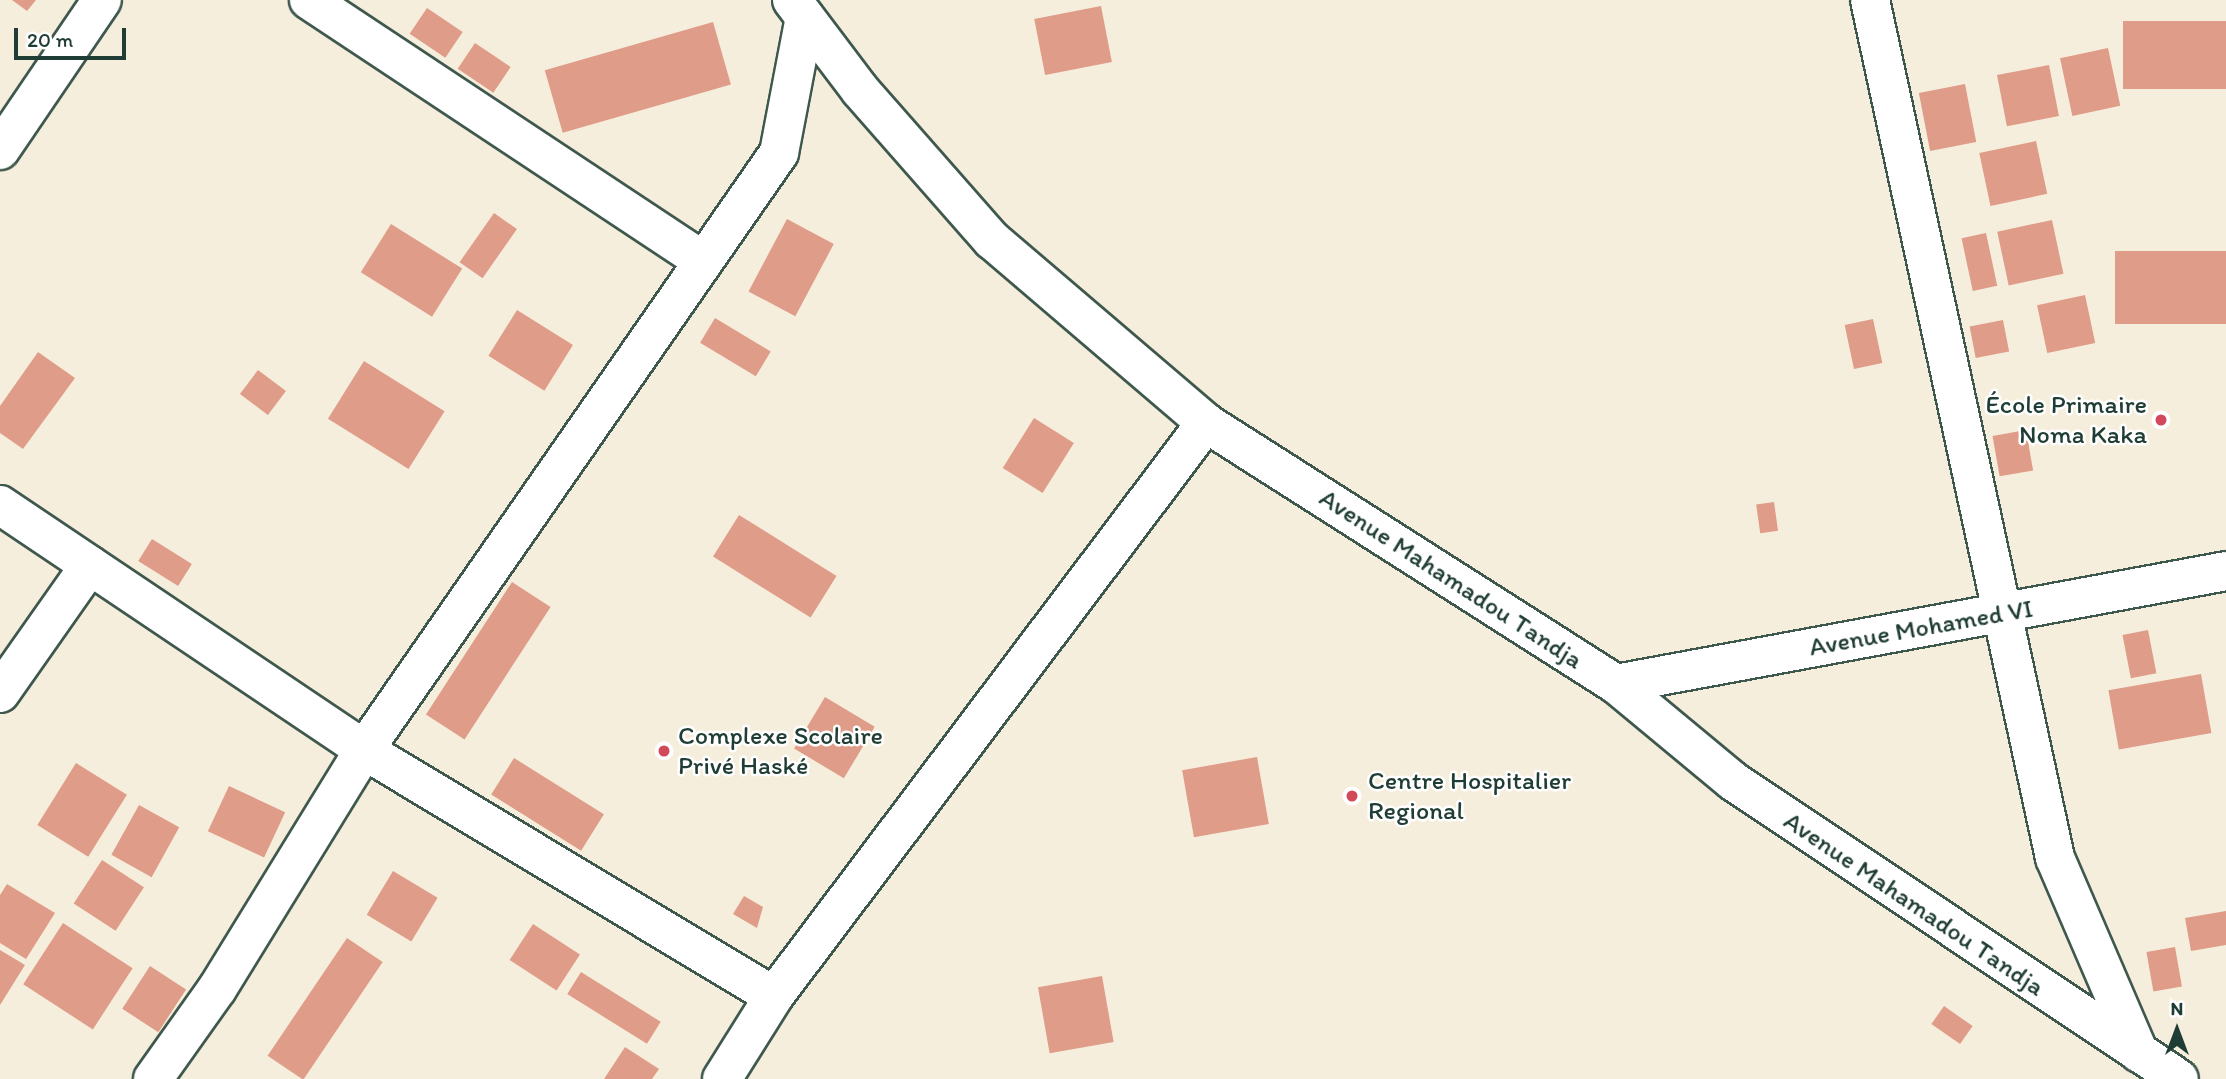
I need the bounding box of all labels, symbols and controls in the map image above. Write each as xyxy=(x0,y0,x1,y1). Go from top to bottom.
scale bar xyxy=(18,14,130,58)
text: 20 m xyxy=(27,27,73,52)
place label: École Primaire Noma Kaka xyxy=(1987,389,2147,450)
marker: École Primaire Noma Kaka xyxy=(2153,412,2169,428)
street label: Avenue Mahamadou Tandja xyxy=(1315,483,1587,675)
street label: Avenue Mohamed VI xyxy=(1807,593,2035,663)
place label: Complexe Scolaire Privé Haské xyxy=(678,720,883,782)
marker: Complexe Scolaire Privé Haské xyxy=(656,743,672,759)
place label: Centre Hospitalier Regional xyxy=(1368,765,1572,826)
marker: Centre Hospitalier Regional xyxy=(1342,786,1362,806)
street label: Avenue Mahamadou Tandja xyxy=(1780,806,2048,1002)
north arrow xyxy=(2142,995,2212,1065)
text: N xyxy=(2171,997,2183,1020)

